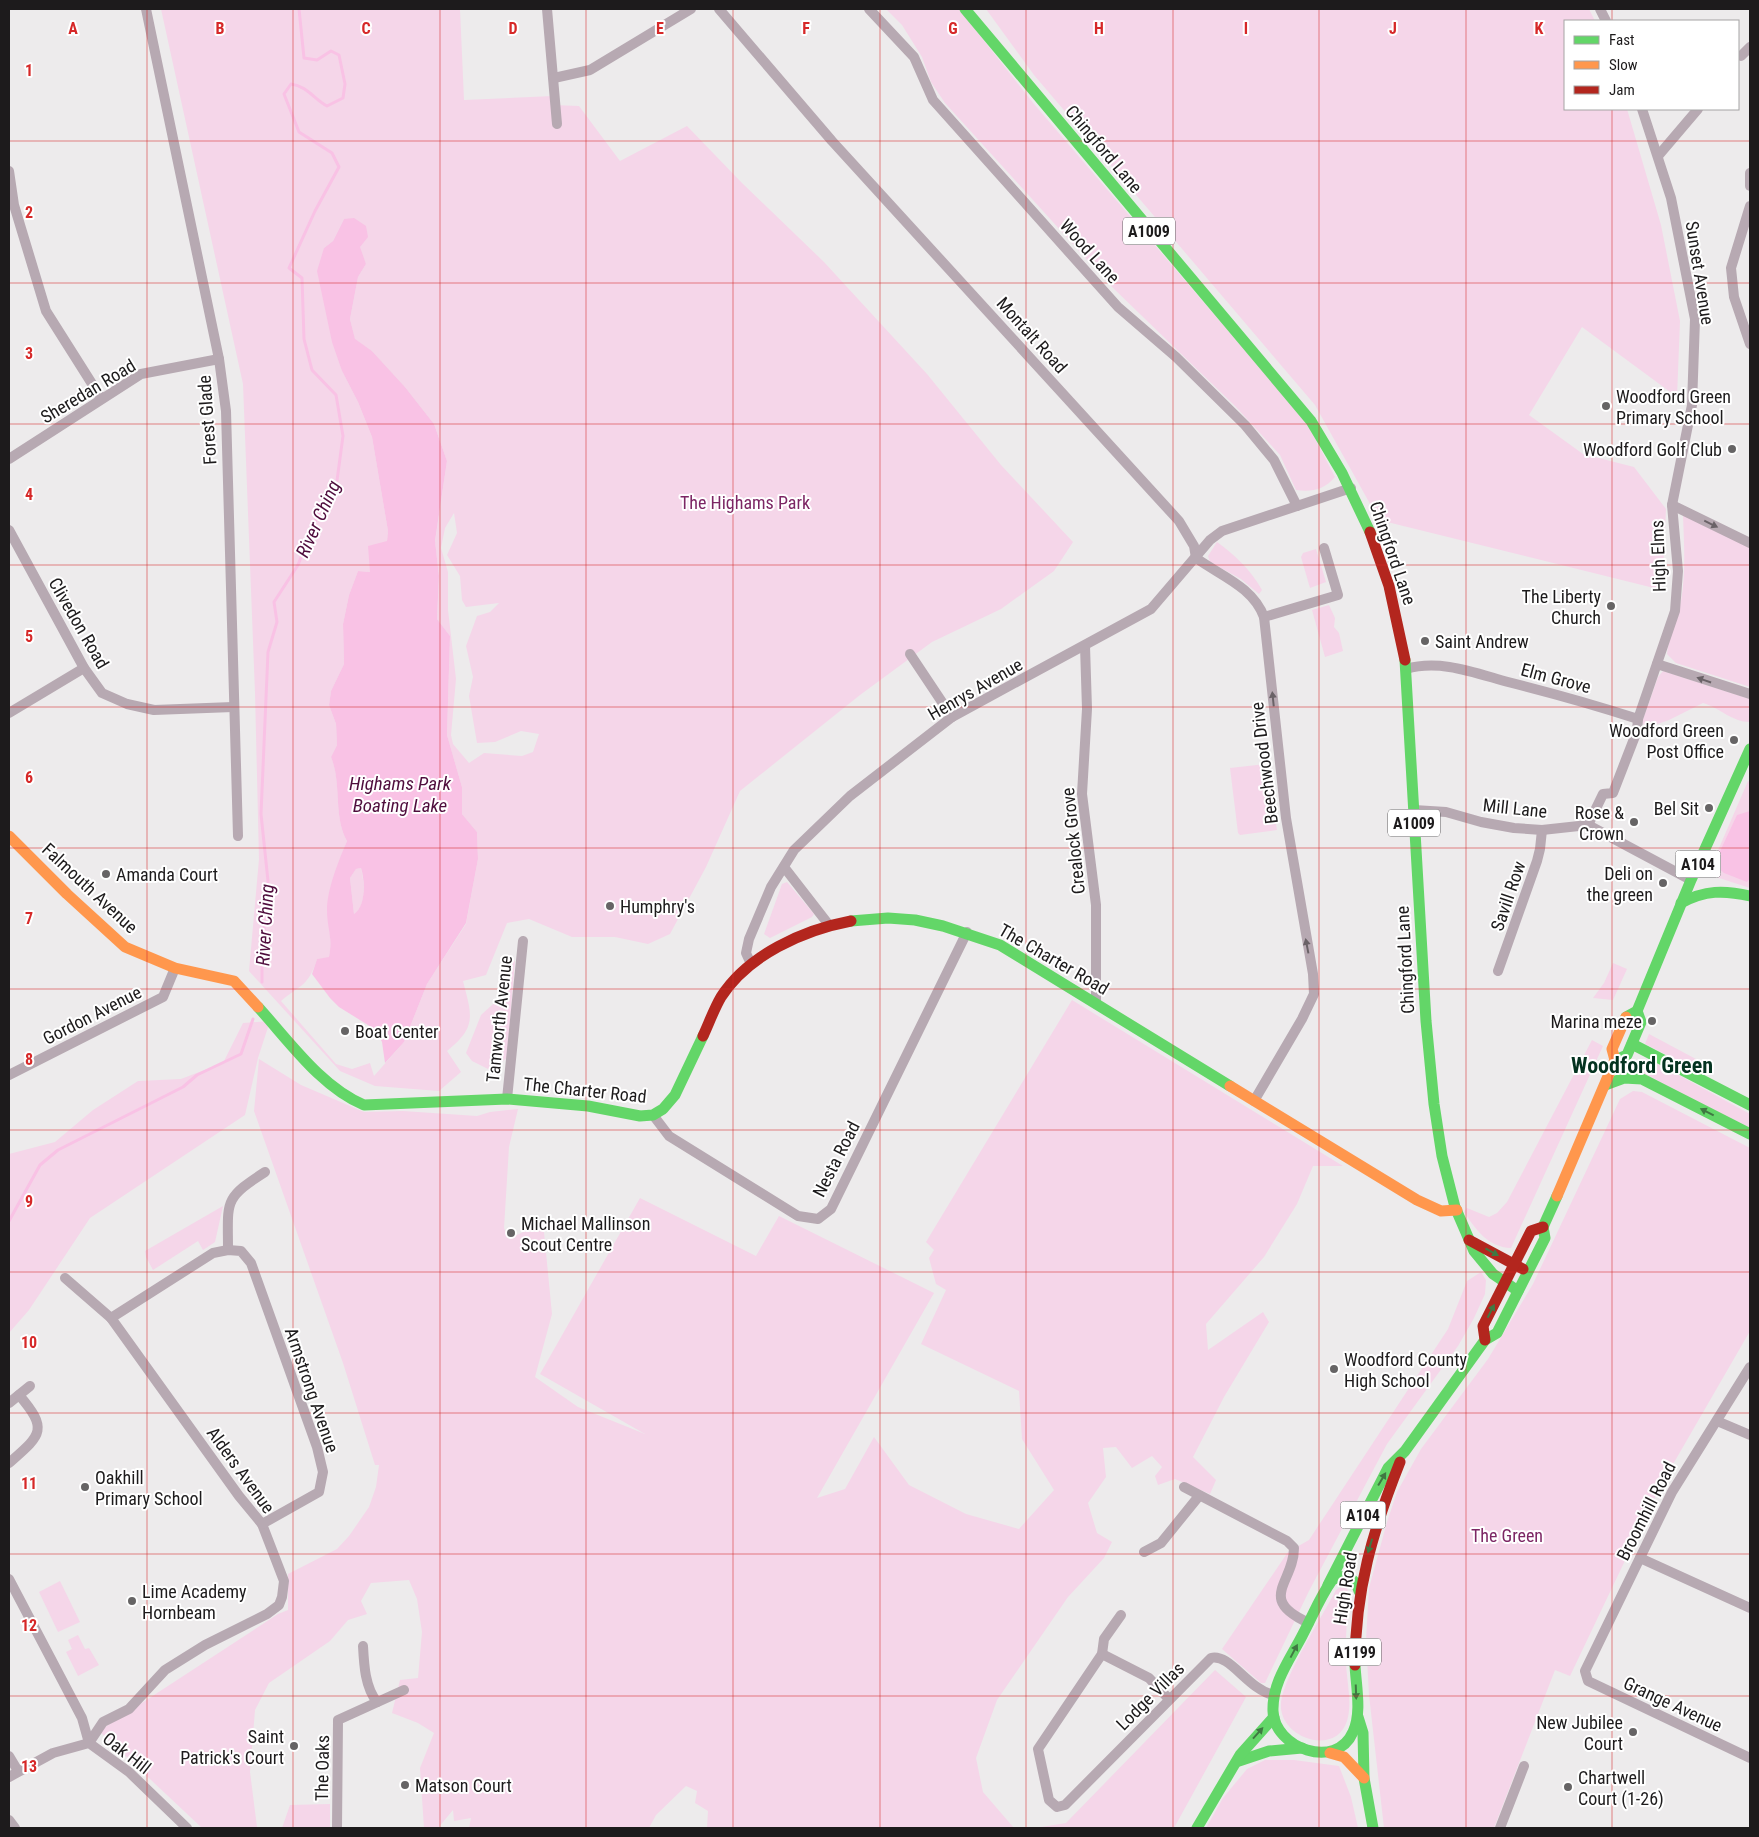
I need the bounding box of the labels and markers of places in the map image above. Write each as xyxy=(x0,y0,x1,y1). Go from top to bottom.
place label: Woodford Green Primary School xyxy=(1616,386,1731,428)
marker: Woodford Green Primary School xyxy=(1600,400,1612,412)
place label: Woodford Golf Club xyxy=(1583,439,1722,460)
marker: Woodford Golf Club xyxy=(1726,443,1738,455)
place label: The Liberty Church xyxy=(1522,586,1601,628)
marker: The Liberty Church xyxy=(1605,600,1617,612)
place label: Saint Andrew xyxy=(1435,631,1529,652)
marker: Saint Andrew xyxy=(1419,635,1431,647)
place label: Woodford Green Post Office xyxy=(1609,720,1724,762)
marker: Woodford Green Post Office xyxy=(1728,734,1740,746)
place label: Bel Sit xyxy=(1654,798,1699,819)
place label: Rose & Crown xyxy=(1575,802,1624,844)
marker: Bel Sit xyxy=(1703,802,1715,814)
marker: Rose & Crown xyxy=(1628,816,1640,828)
place label: Deli on the green xyxy=(1587,863,1653,905)
place label: Amanda Court xyxy=(116,864,218,885)
marker: Amanda Court xyxy=(100,868,112,880)
marker: Deli on the green xyxy=(1657,877,1669,889)
place label: Humphry's xyxy=(620,896,695,917)
marker: Humphry's xyxy=(604,900,616,912)
place label: Marina meze xyxy=(1551,1011,1642,1032)
marker: Marina meze xyxy=(1646,1015,1658,1027)
place label: Boat Center xyxy=(355,1021,439,1042)
marker: Boat Center xyxy=(339,1025,351,1037)
place label: Michael Mallinson Scout Centre xyxy=(521,1213,650,1255)
marker: Michael Mallinson Scout Centre xyxy=(505,1227,517,1239)
place label: Woodford County High School xyxy=(1344,1349,1468,1391)
marker: Woodford County High School xyxy=(1328,1363,1340,1375)
place label: Oakhill Primary School xyxy=(95,1467,203,1509)
marker: Oakhill Primary School xyxy=(79,1481,91,1493)
place label: Lime Academy Hornbeam xyxy=(142,1581,247,1623)
marker: Lime Academy Hornbeam xyxy=(126,1595,138,1607)
place label: New Jubilee Court xyxy=(1536,1712,1623,1754)
place label: Saint Patrick's Court xyxy=(180,1726,284,1768)
marker: New Jubilee Court xyxy=(1627,1726,1639,1738)
marker: Saint Patrick's Court xyxy=(288,1740,300,1752)
place label: Chartwell Court (1-26) xyxy=(1578,1767,1664,1810)
place label: Matson Court xyxy=(415,1775,512,1796)
marker: Matson Court xyxy=(399,1779,411,1791)
marker: Chartwell Court (1-26) xyxy=(1562,1781,1574,1793)

